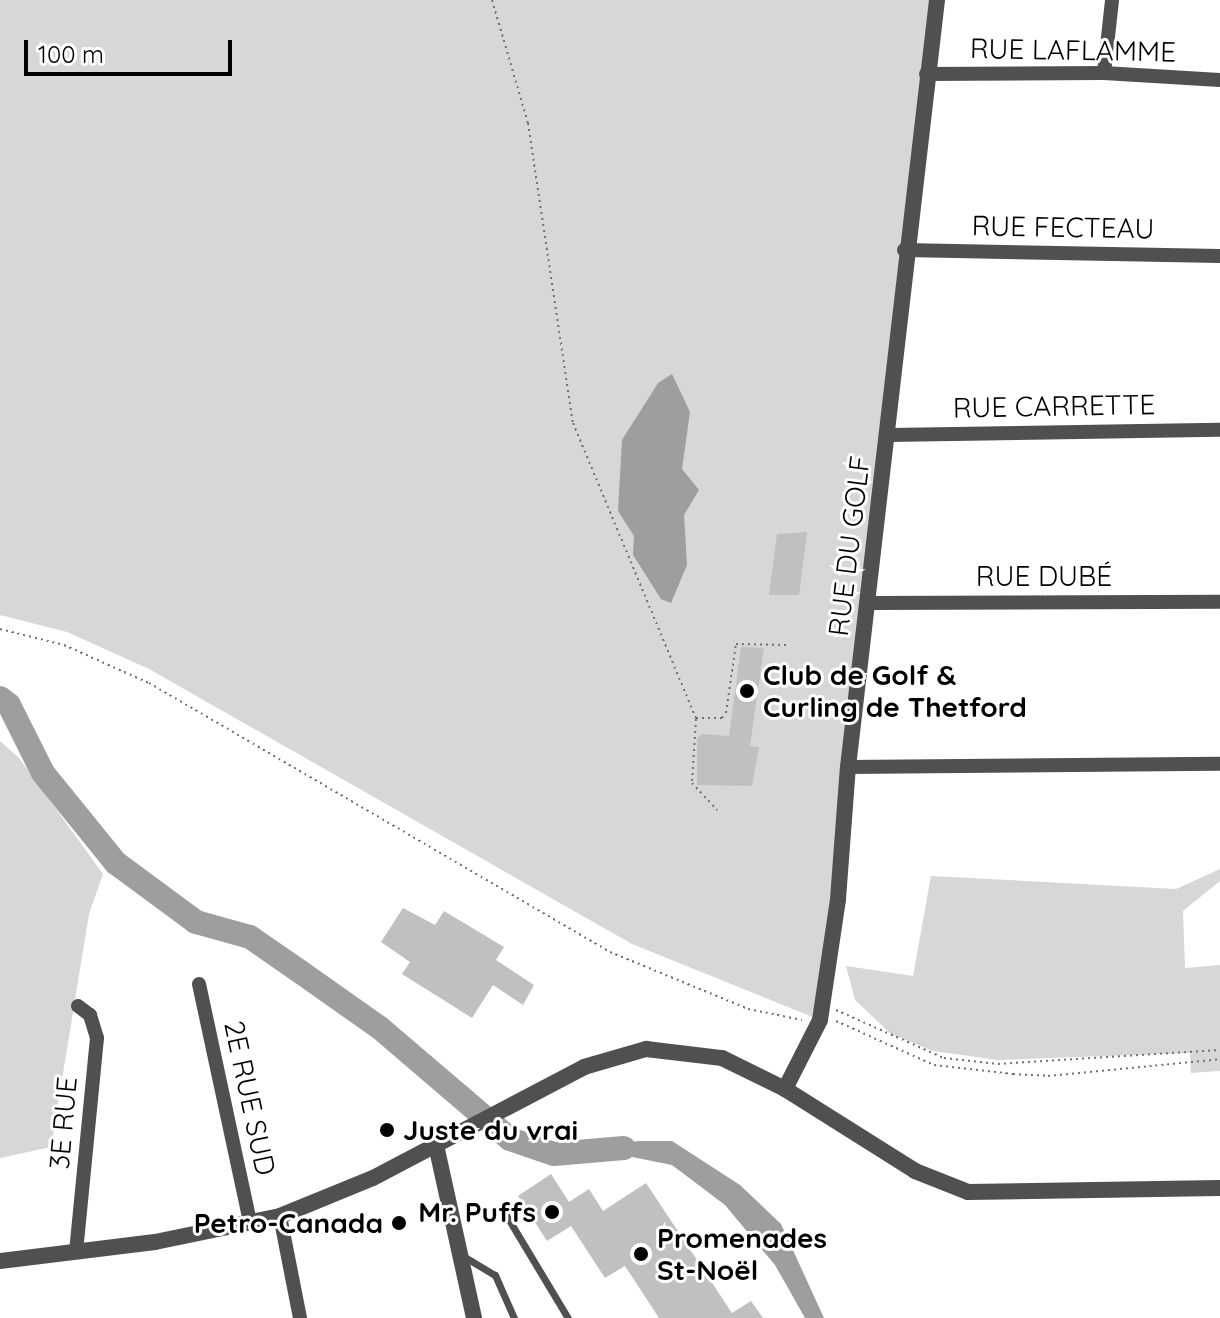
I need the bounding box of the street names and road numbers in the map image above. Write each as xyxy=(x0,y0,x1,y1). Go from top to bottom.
street label: RUE LAFLAMME xyxy=(970,31,1176,69)
street label: RUE FECTEAU xyxy=(971,209,1155,245)
street label: RUE CARRETTE xyxy=(952,387,1156,425)
street label: RUE DU GOLF xyxy=(821,454,877,638)
street label: RUE DUBÉ xyxy=(976,559,1112,593)
street label: 2E RUE SUD xyxy=(217,1018,283,1178)
street label: 3E RUE xyxy=(42,1075,84,1171)

